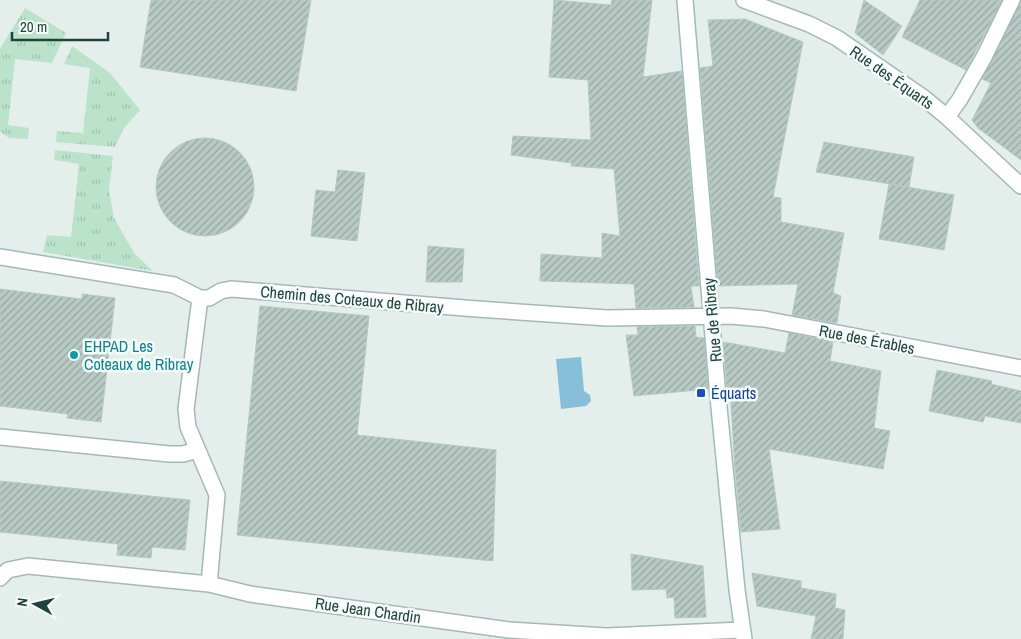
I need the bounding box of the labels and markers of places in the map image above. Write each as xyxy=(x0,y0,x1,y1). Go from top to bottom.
place label: EHPAD Les Coteaux de Ribray xyxy=(84,335,194,375)
marker: EHPAD Les Coteaux de Ribray xyxy=(68,349,80,361)
place label: Équarts xyxy=(711,382,756,404)
marker: Équarts xyxy=(695,387,707,399)

